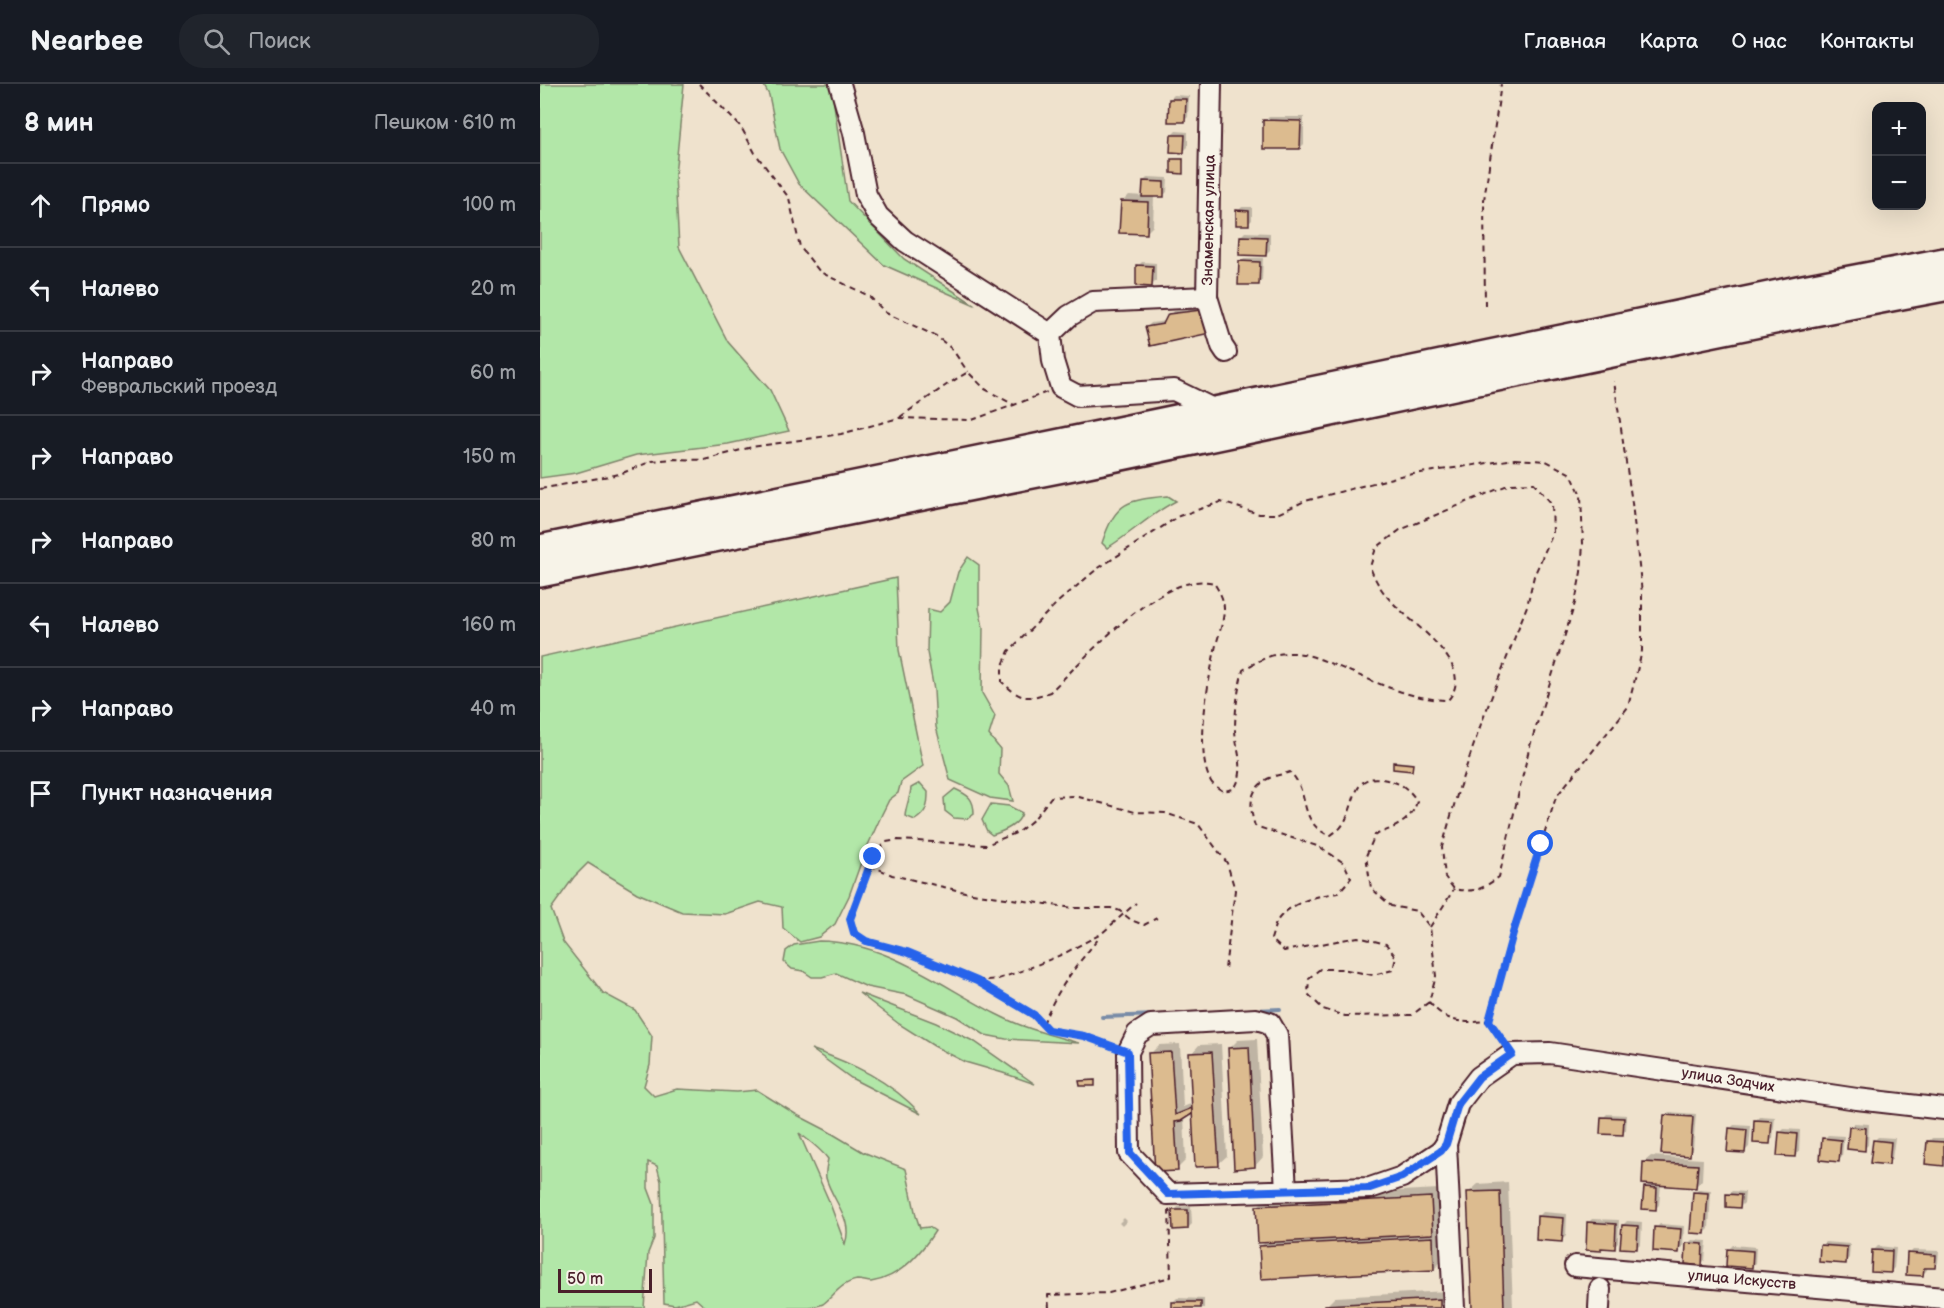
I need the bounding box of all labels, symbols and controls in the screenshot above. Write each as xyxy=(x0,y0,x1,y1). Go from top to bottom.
search box xyxy=(179,14,599,68)
text: Nearbee xyxy=(30,25,143,58)
icon: search xyxy=(200,25,233,58)
text: Поиск xyxy=(248,28,311,55)
text: Главная xyxy=(1523,29,1606,54)
text: Карта xyxy=(1639,29,1698,54)
text: О нас xyxy=(1731,29,1787,54)
text: Контакты xyxy=(1820,29,1914,54)
map controls xyxy=(1872,102,1926,210)
button: + xyxy=(1872,102,1926,156)
text: 8 мин xyxy=(24,108,94,139)
text: Пешком · 610 m xyxy=(374,111,516,135)
street label: Знаменская улица xyxy=(1198,154,1220,286)
button: − xyxy=(1872,156,1926,210)
icon: ahead xyxy=(24,189,57,222)
text: Прямо xyxy=(81,192,150,219)
text: 100 m xyxy=(463,193,516,217)
icon: left xyxy=(24,273,57,306)
text: Налево xyxy=(81,276,159,303)
text: 20 m xyxy=(471,277,516,301)
text: Направо xyxy=(81,348,173,375)
icon: right xyxy=(24,357,57,390)
text: 60 m xyxy=(470,361,516,385)
text: Февральский проезд xyxy=(81,375,277,399)
icon: right xyxy=(24,441,57,474)
text: Направо xyxy=(81,444,173,471)
text: 150 m xyxy=(463,445,516,469)
icon: right xyxy=(24,525,57,558)
text: Направо xyxy=(81,528,173,555)
text: 80 m xyxy=(471,529,516,553)
icon: left xyxy=(24,609,57,642)
text: Налево xyxy=(81,612,159,639)
text: 160 m xyxy=(462,613,516,637)
icon: right xyxy=(24,693,57,726)
text: Направо xyxy=(81,696,173,723)
text: 40 m xyxy=(470,697,516,721)
icon: arrive xyxy=(24,777,57,810)
text: Пункт назначения xyxy=(81,780,273,807)
route start xyxy=(1527,830,1553,856)
route end xyxy=(859,843,885,869)
street label: улица Зодчих xyxy=(1680,1063,1776,1097)
scale bar xyxy=(558,1266,652,1294)
street label: улица Искусств xyxy=(1687,1266,1797,1294)
text: 50 m xyxy=(567,1270,603,1289)

